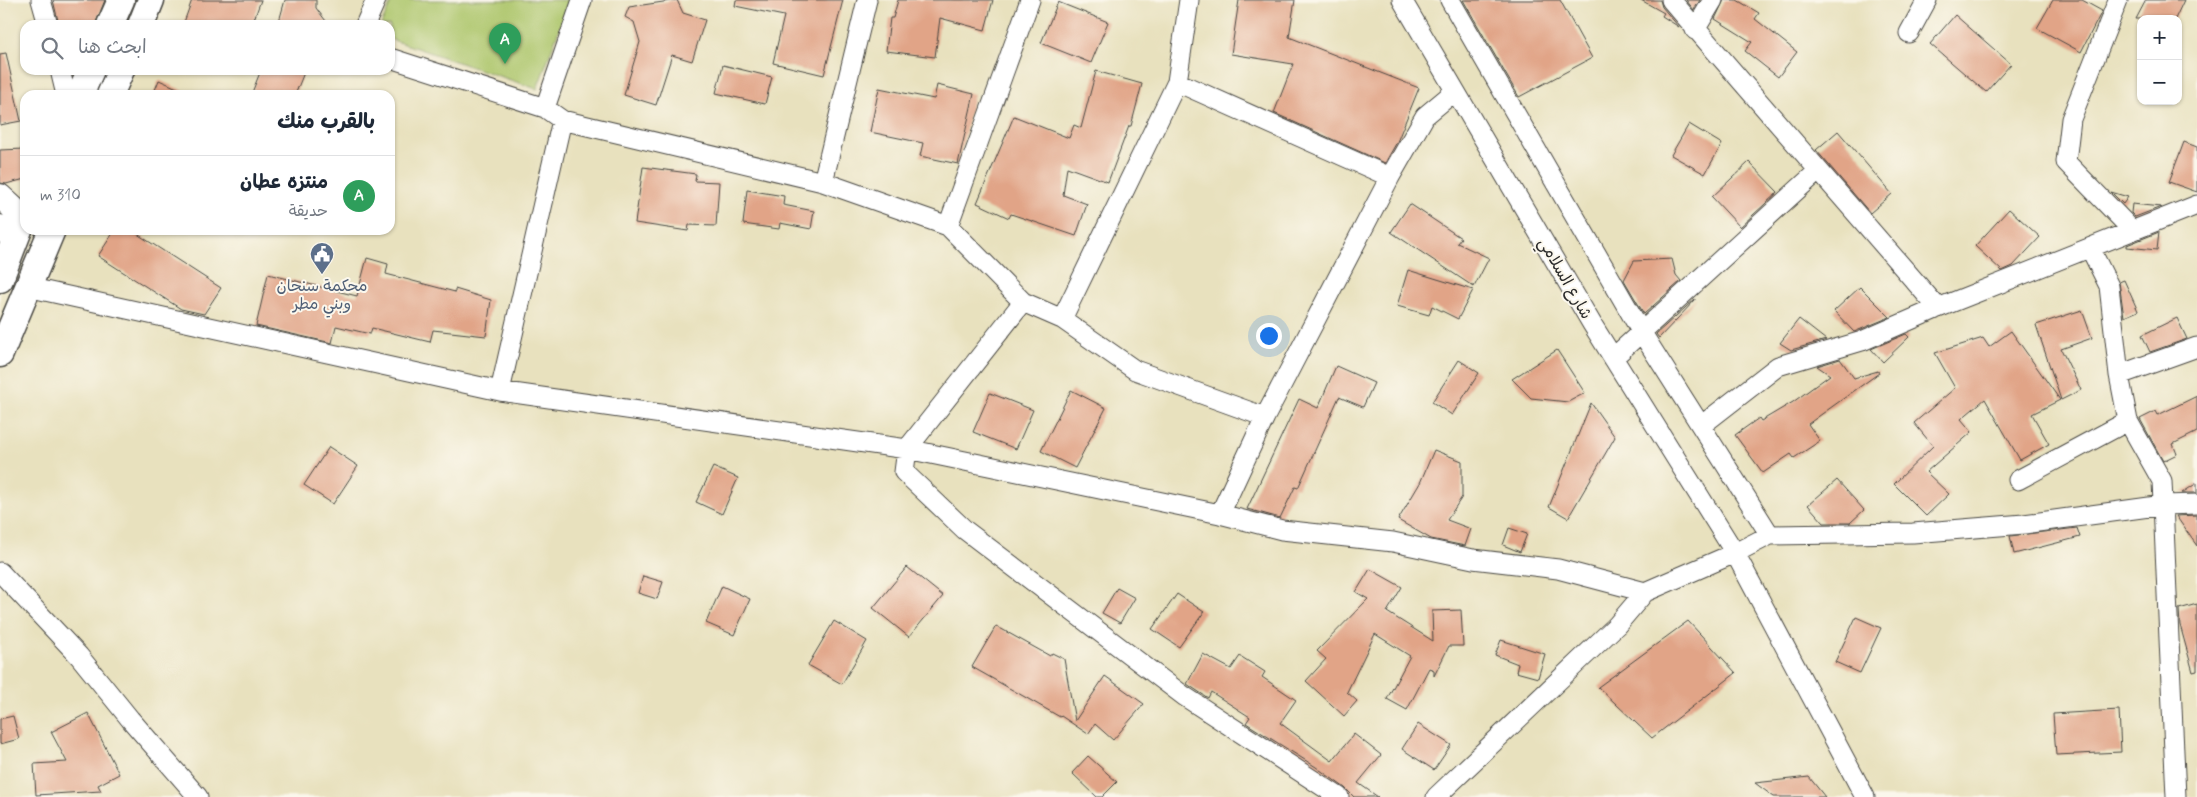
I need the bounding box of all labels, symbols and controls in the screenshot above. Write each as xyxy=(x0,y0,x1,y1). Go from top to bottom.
map controls xyxy=(2137,15,2182,105)
button: + xyxy=(2137,15,2182,60)
search box xyxy=(20,20,395,75)
pin: A xyxy=(489,23,521,64)
icon: search xyxy=(38,34,66,62)
text: ابحث هنا xyxy=(78,35,147,60)
button: − xyxy=(2137,60,2182,105)
text: بالقرب منك xyxy=(277,108,375,136)
text: منتزه عطان xyxy=(240,170,328,195)
text: 310 m xyxy=(40,185,81,206)
text: A xyxy=(354,185,364,206)
text: حديقة xyxy=(289,201,328,222)
street label: شارع السلامي xyxy=(1530,234,1596,325)
public building icon: محكمة سنحان وبني مطر xyxy=(309,241,335,275)
place label: محكمة سنحان وبني مطر xyxy=(276,276,368,318)
your location xyxy=(1256,323,1282,349)

